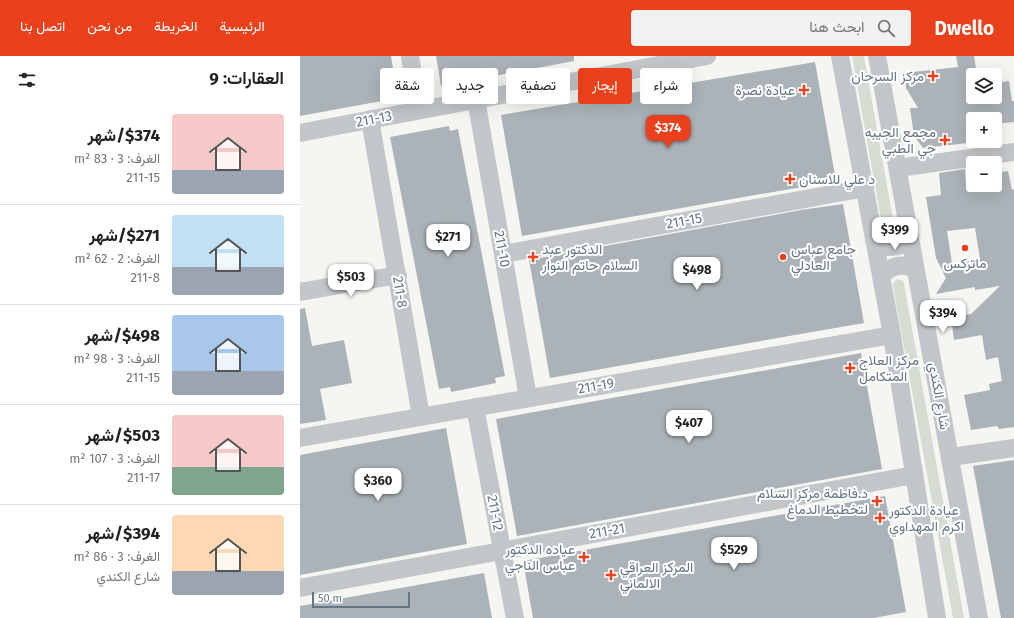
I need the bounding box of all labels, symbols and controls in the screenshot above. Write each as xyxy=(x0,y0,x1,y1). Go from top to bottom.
search box xyxy=(631,10,911,46)
icon: search xyxy=(875,17,897,39)
text: Dwello xyxy=(935,17,994,40)
text: اتصل بنا xyxy=(20,18,65,35)
text: من نحن xyxy=(87,18,132,35)
text: الخريطة xyxy=(154,18,197,35)
text: الرئيسية xyxy=(219,18,265,35)
text: ابحث هنا xyxy=(809,18,865,36)
text: العقارات: 9 xyxy=(209,68,284,89)
chip: شقة xyxy=(380,68,434,104)
chip: جديد xyxy=(442,68,498,104)
chip: تصفية xyxy=(506,68,570,104)
chip: إيجار xyxy=(578,68,632,104)
chip: شراء xyxy=(640,68,692,104)
place label: مركز السرحان xyxy=(851,68,924,85)
map controls xyxy=(966,68,1002,192)
button: layers xyxy=(966,68,1002,104)
icon: filters xyxy=(16,69,38,91)
marker: مركز السرحان xyxy=(927,70,939,82)
place label: عيادة نصرة xyxy=(735,82,795,99)
marker: عيادة نصرة xyxy=(798,84,810,96)
street label: 211-13 xyxy=(355,107,393,131)
button: + xyxy=(966,112,1002,148)
pin: $374 xyxy=(644,115,692,149)
text: $374 xyxy=(655,120,681,135)
place label: مجمع الجيبه جي الطبي xyxy=(865,124,936,160)
text: $374/شهر xyxy=(87,125,160,146)
icon: home xyxy=(204,130,252,178)
marker: مجمع الجيبه جي الطبي xyxy=(939,134,951,146)
text: الغرف: 3 · 83 m² xyxy=(74,151,160,166)
button: − xyxy=(966,156,1002,192)
text: 211-15 xyxy=(126,170,160,185)
place label: د علي للاسنان xyxy=(799,171,876,191)
marker: د علي للاسنان xyxy=(784,173,796,185)
street label: 211-15 xyxy=(665,209,703,233)
pin: $399 xyxy=(871,217,919,251)
text: $399 xyxy=(881,222,909,237)
pin: $271 xyxy=(424,224,472,258)
text: $271/شهر xyxy=(89,225,160,246)
text: $271 xyxy=(435,229,461,244)
street label: 211-10 xyxy=(490,229,514,269)
icon: home xyxy=(204,231,252,279)
place label: الدكتور عبد السلام حاتم النوار xyxy=(541,241,638,274)
place label: جامع عباس العادلي xyxy=(791,241,856,277)
marker: ماتركس xyxy=(960,243,970,253)
text: الغرف: 2 · 62 m² xyxy=(74,251,160,266)
marker: الدكتور عبد السلام حاتم النوار xyxy=(527,251,539,263)
marker: جامع عباس العادلي xyxy=(778,252,788,262)
place label: ماتركس xyxy=(943,255,987,272)
pin: $498 xyxy=(673,257,721,291)
text: $498 xyxy=(682,262,712,277)
pin: $503 xyxy=(327,264,375,298)
text: $503 xyxy=(337,269,365,284)
text: 211-8 xyxy=(130,270,160,285)
street label: 211-8 xyxy=(389,275,411,309)
pin: $394 xyxy=(919,300,967,334)
text: $394 xyxy=(929,305,957,320)
text: $498/شهر xyxy=(84,325,160,346)
icon: home xyxy=(204,331,252,379)
text: الغرف: 3 · 98 m² xyxy=(74,351,160,366)
place label: مركز العلاج المتكامل xyxy=(859,352,919,385)
street label: شارع الكندي xyxy=(922,361,953,432)
marker: مركز العلاج المتكامل xyxy=(844,362,856,374)
text: 211-15 xyxy=(126,370,160,385)
street label: 211-19 xyxy=(577,374,615,398)
pin: $407 xyxy=(665,410,713,444)
text: $407 xyxy=(675,415,703,430)
text: $503/شهر xyxy=(85,425,160,446)
icon: home xyxy=(204,431,252,479)
text: الغرف: 3 · 107 m² xyxy=(69,451,160,466)
pin: $360 xyxy=(354,468,402,502)
text: 211-17 xyxy=(127,470,160,485)
text: $360 xyxy=(364,473,392,488)
place label: د.فاطمة مركز السلام لتخطيط الدماغ xyxy=(757,485,868,520)
street label: 211-12 xyxy=(483,494,507,532)
marker: د.فاطمة مركز السلام لتخطيط الدماغ xyxy=(871,495,883,507)
place label: عيادة الدكتور اكرم المهداوي xyxy=(888,502,964,538)
marker: عيادة الدكتور اكرم المهداوي xyxy=(874,512,886,524)
street label: 211-21 xyxy=(588,520,626,542)
text: $394/شهر xyxy=(85,523,160,544)
icon: home xyxy=(204,531,252,579)
pin: $529 xyxy=(710,537,758,571)
place label: عياده الدكتور عباس الناجي xyxy=(504,541,575,577)
text: $529 xyxy=(720,542,748,557)
text: الغرف: 3 · 86 m² xyxy=(73,549,160,564)
marker: عياده الدكتور عباس الناجي xyxy=(578,551,590,563)
place label: المركز العراقي الالماني xyxy=(620,559,693,595)
text: شارع الكندي xyxy=(97,569,160,584)
marker: المركز العراقي الالماني xyxy=(605,569,617,581)
scale bar xyxy=(312,590,410,609)
text: 50 m xyxy=(318,592,342,605)

